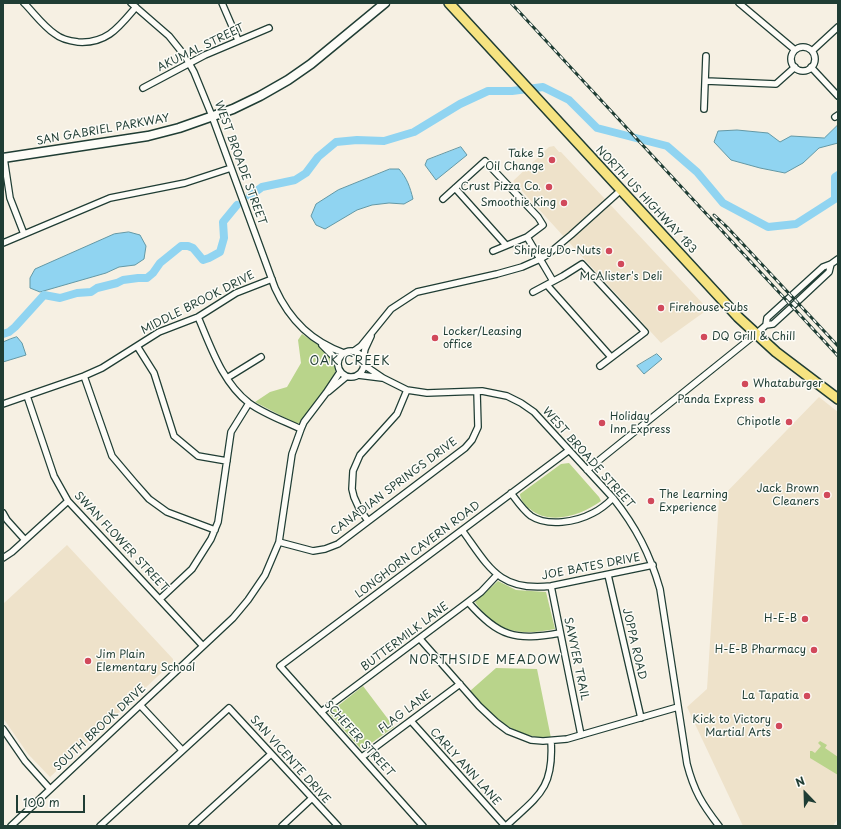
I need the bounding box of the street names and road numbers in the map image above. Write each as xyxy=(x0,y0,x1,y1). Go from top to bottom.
street label: AKUMAL STREET xyxy=(155,21,247,75)
street label: WEST BROADE STREET xyxy=(211,99,269,227)
street label: SAN GABRIEL PARKWAY xyxy=(35,112,171,148)
street label: NORTH US HIGHWAY 183 xyxy=(593,144,699,256)
street label: MIDDLE BROOK DRIVE xyxy=(139,269,257,337)
street label: WEST BROADE STREET xyxy=(539,405,637,511)
street label: CANADIAN SPRINGS DRIVE xyxy=(328,435,460,539)
street label: SWAN FLOWER STREET xyxy=(71,489,171,595)
street label: LONGHORN CAVERN ROAD xyxy=(353,499,483,601)
street label: JOE BATES DRIVE xyxy=(541,551,641,583)
street label: BUTTERMILK LANE xyxy=(359,600,451,674)
street label: JOPPA ROAD xyxy=(619,607,649,681)
street label: SAWYER TRAIL xyxy=(561,616,591,702)
street label: SOUTH BROOK DRIVE xyxy=(51,682,149,774)
street label: FLAG LANE xyxy=(376,688,434,736)
street label: SCHEFER STREET xyxy=(321,698,397,780)
street label: SAN VICENTE DRIVE xyxy=(247,713,333,807)
street label: CARLY ANN LANE xyxy=(427,726,503,808)

